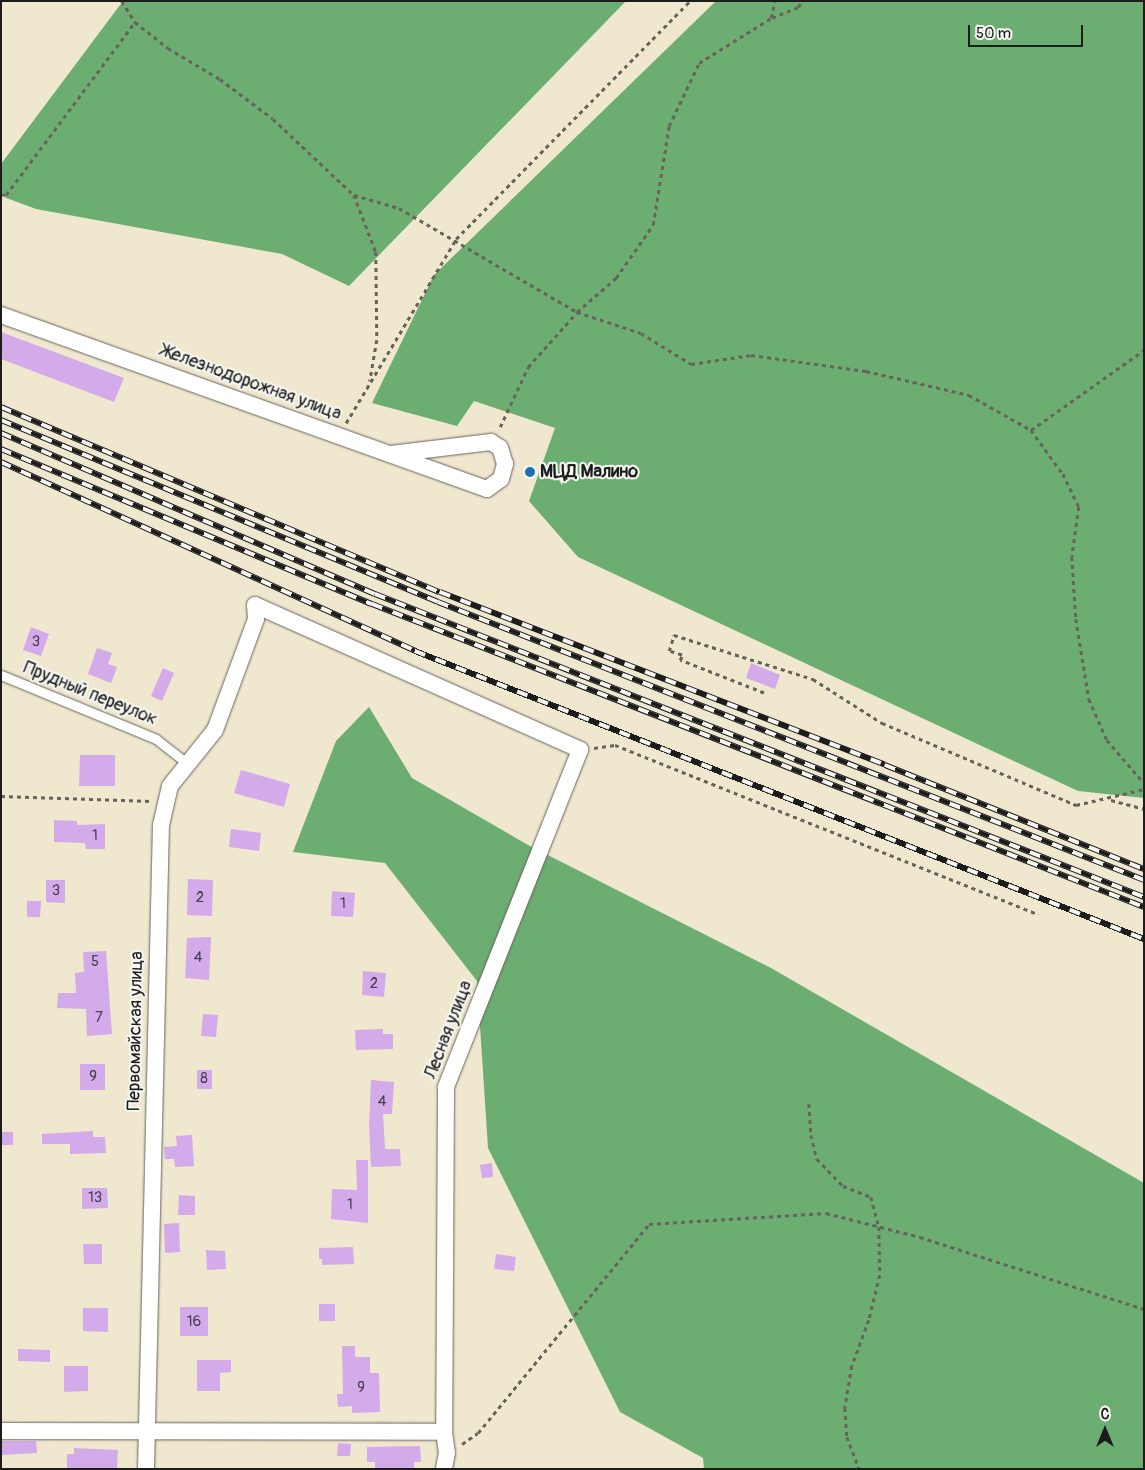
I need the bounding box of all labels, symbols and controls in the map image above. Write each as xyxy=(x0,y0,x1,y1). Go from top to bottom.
scale bar xyxy=(970,15,1085,47)
text: 50 m xyxy=(976,24,1011,43)
street label: Железнодорожная улица xyxy=(158,340,344,426)
place label: МЦД Малино xyxy=(540,461,638,483)
marker: МЦД Малино xyxy=(524,466,536,478)
house number: 3 xyxy=(32,633,40,651)
street label: Прудный переулок xyxy=(20,657,160,731)
house number: 1 xyxy=(92,827,98,845)
house number: 3 xyxy=(52,882,60,900)
house number: 2 xyxy=(196,889,204,907)
house number: 1 xyxy=(340,895,346,913)
house number: 4 xyxy=(194,949,202,967)
street label: Первомайская улица xyxy=(124,951,148,1111)
house number: 5 xyxy=(91,953,99,971)
house number: 2 xyxy=(370,975,378,993)
street label: Лесная улица xyxy=(420,978,478,1082)
house number: 7 xyxy=(95,1009,103,1027)
house number: 9 xyxy=(89,1068,97,1086)
house number: 8 xyxy=(200,1070,208,1088)
house number: 4 xyxy=(378,1093,386,1111)
house number: 13 xyxy=(88,1189,102,1207)
house number: 1 xyxy=(347,1196,353,1214)
house number: 16 xyxy=(187,1313,201,1331)
house number: 9 xyxy=(357,1379,365,1397)
north arrow xyxy=(1080,1405,1130,1455)
text: С xyxy=(1101,1406,1109,1423)

